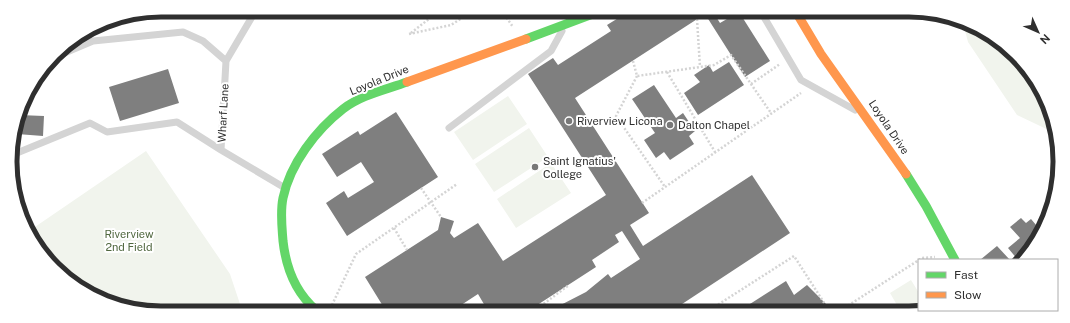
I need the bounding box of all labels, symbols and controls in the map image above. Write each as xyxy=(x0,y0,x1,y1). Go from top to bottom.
north arrow xyxy=(1018,12,1058,52)
text: N xyxy=(1038,32,1052,46)
street label: Loyola Drive xyxy=(348,63,410,97)
street label: Wharf Lane xyxy=(215,83,231,143)
street label: Loyola Drive xyxy=(867,98,911,156)
place label: Riverview Licona xyxy=(577,115,663,127)
marker: Riverview Licona xyxy=(564,116,574,126)
place label: Dalton Chapel xyxy=(678,119,750,131)
marker: Dalton Chapel xyxy=(665,120,675,130)
place label: Saint Ignatius' College xyxy=(543,155,616,180)
marker: Saint Ignatius' College xyxy=(530,162,540,172)
park label: Riverview 2nd Field xyxy=(104,228,154,253)
legend xyxy=(918,259,1058,311)
text: Fast xyxy=(954,268,979,282)
text: Slow xyxy=(954,288,982,302)

